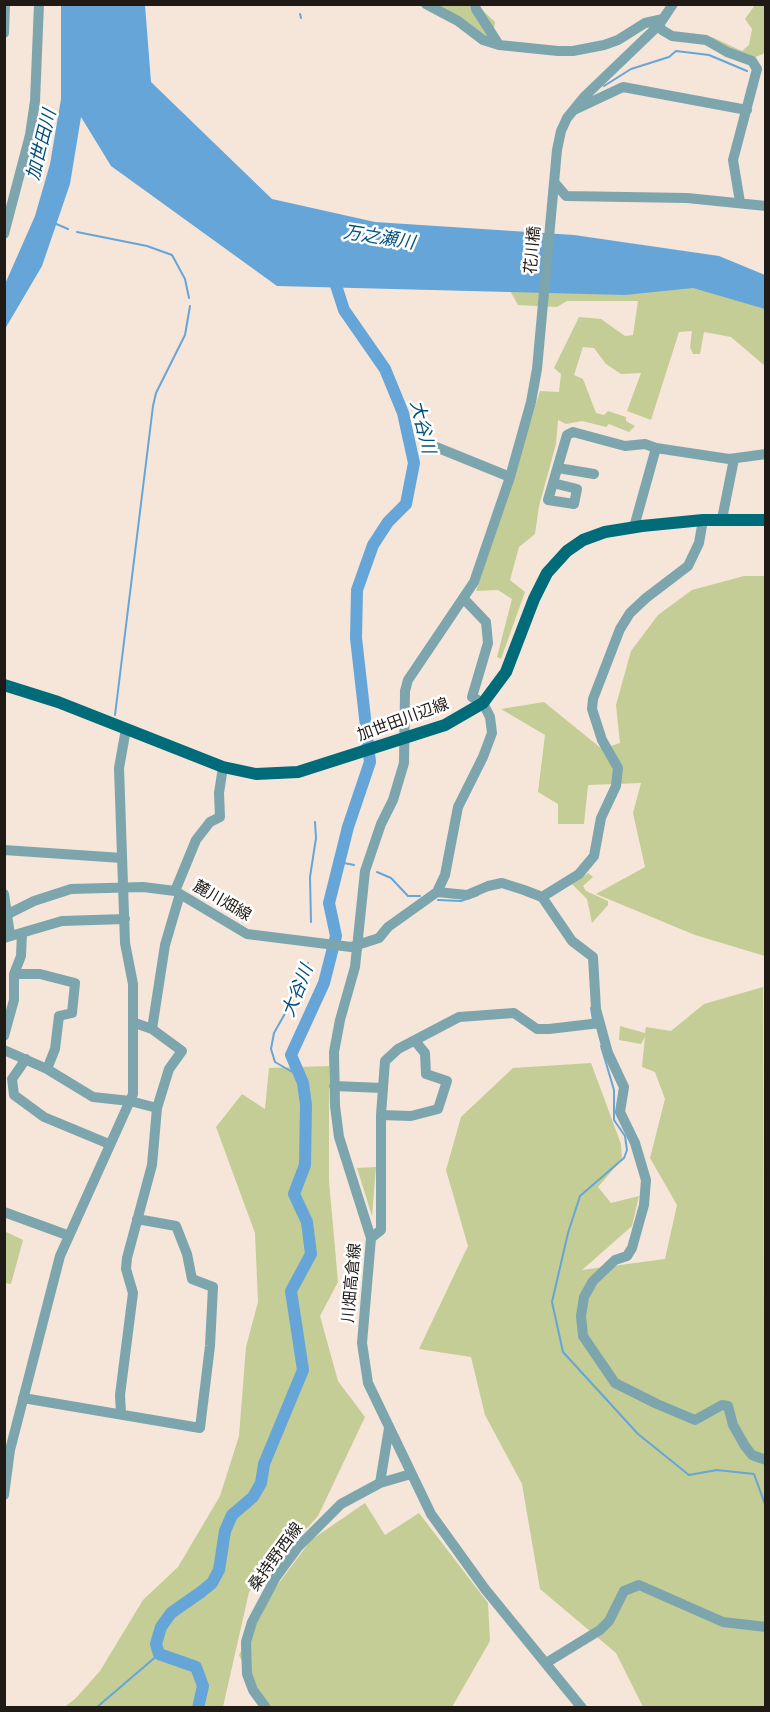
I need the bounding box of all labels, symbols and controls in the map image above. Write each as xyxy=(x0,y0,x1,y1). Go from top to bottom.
water label: 加世田川 xyxy=(23,107,61,183)
water label: 万之瀬川 xyxy=(342,222,416,254)
street label: 花川橋 xyxy=(521,225,545,275)
water label: 大谷川 xyxy=(405,398,439,456)
street label: 加世田川辺線 xyxy=(355,695,451,745)
street label: 麓川畑線 xyxy=(189,877,255,925)
water label: 大谷川 xyxy=(278,962,318,1020)
street label: 川畑高倉線 xyxy=(339,1242,365,1324)
street label: 桑持野西線 xyxy=(245,1519,307,1595)

